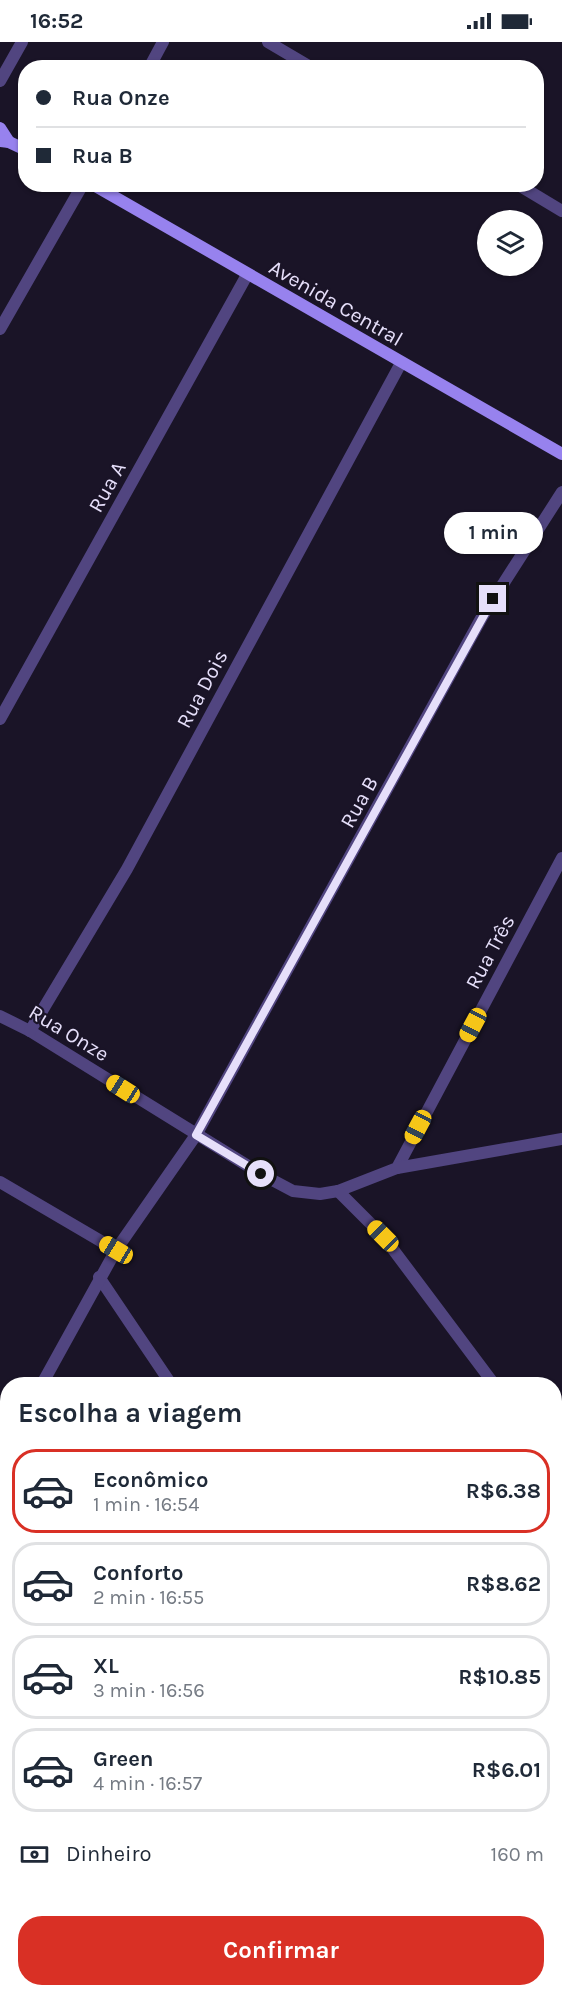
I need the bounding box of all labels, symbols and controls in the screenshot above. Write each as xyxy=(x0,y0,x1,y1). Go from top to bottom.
text: 16:52 xyxy=(30,8,83,34)
text: Rua Onze xyxy=(72,85,170,111)
text: Rua B xyxy=(72,143,133,169)
map controls xyxy=(477,210,543,276)
button: layers xyxy=(477,210,543,276)
street label: Avenida Central xyxy=(265,255,407,351)
street label: Rua A xyxy=(83,457,131,517)
callout: 1 min xyxy=(444,512,542,554)
text: 1 min xyxy=(468,521,519,544)
route end xyxy=(479,585,506,612)
street label: Rua Dois xyxy=(172,646,232,732)
street label: Rua B xyxy=(335,772,383,832)
street label: Rua Três xyxy=(461,911,519,993)
street label: Rua Onze xyxy=(25,1000,113,1066)
car xyxy=(457,1005,489,1045)
car xyxy=(103,1072,143,1106)
car xyxy=(402,1107,434,1147)
route start xyxy=(247,1160,274,1187)
car xyxy=(364,1217,402,1255)
car xyxy=(96,1233,136,1267)
text: Escolha a viagem xyxy=(18,1397,242,1429)
icon: car xyxy=(21,1464,75,1518)
text: Econômico xyxy=(93,1467,208,1493)
text: R$6.38 xyxy=(466,1478,541,1504)
text: 1 min · 16:54 xyxy=(93,1493,199,1516)
icon: car xyxy=(21,1557,75,1611)
text: Conforto xyxy=(93,1560,183,1586)
text: R$8.62 xyxy=(466,1571,541,1597)
text: 2 min · 16:55 xyxy=(93,1586,204,1609)
icon: car xyxy=(21,1650,75,1704)
text: XL xyxy=(93,1653,119,1679)
text: R$10.85 xyxy=(458,1664,541,1690)
text: 3 min · 16:56 xyxy=(93,1679,205,1702)
icon: car xyxy=(21,1743,75,1797)
text: Green xyxy=(93,1746,154,1772)
text: R$6.01 xyxy=(472,1757,541,1783)
text: 4 min · 16:57 xyxy=(93,1772,202,1795)
icon: cash xyxy=(18,1838,51,1871)
text: Dinheiro xyxy=(66,1841,151,1867)
text: 160 m xyxy=(491,1843,544,1866)
button: Confirmar xyxy=(18,1916,544,1985)

